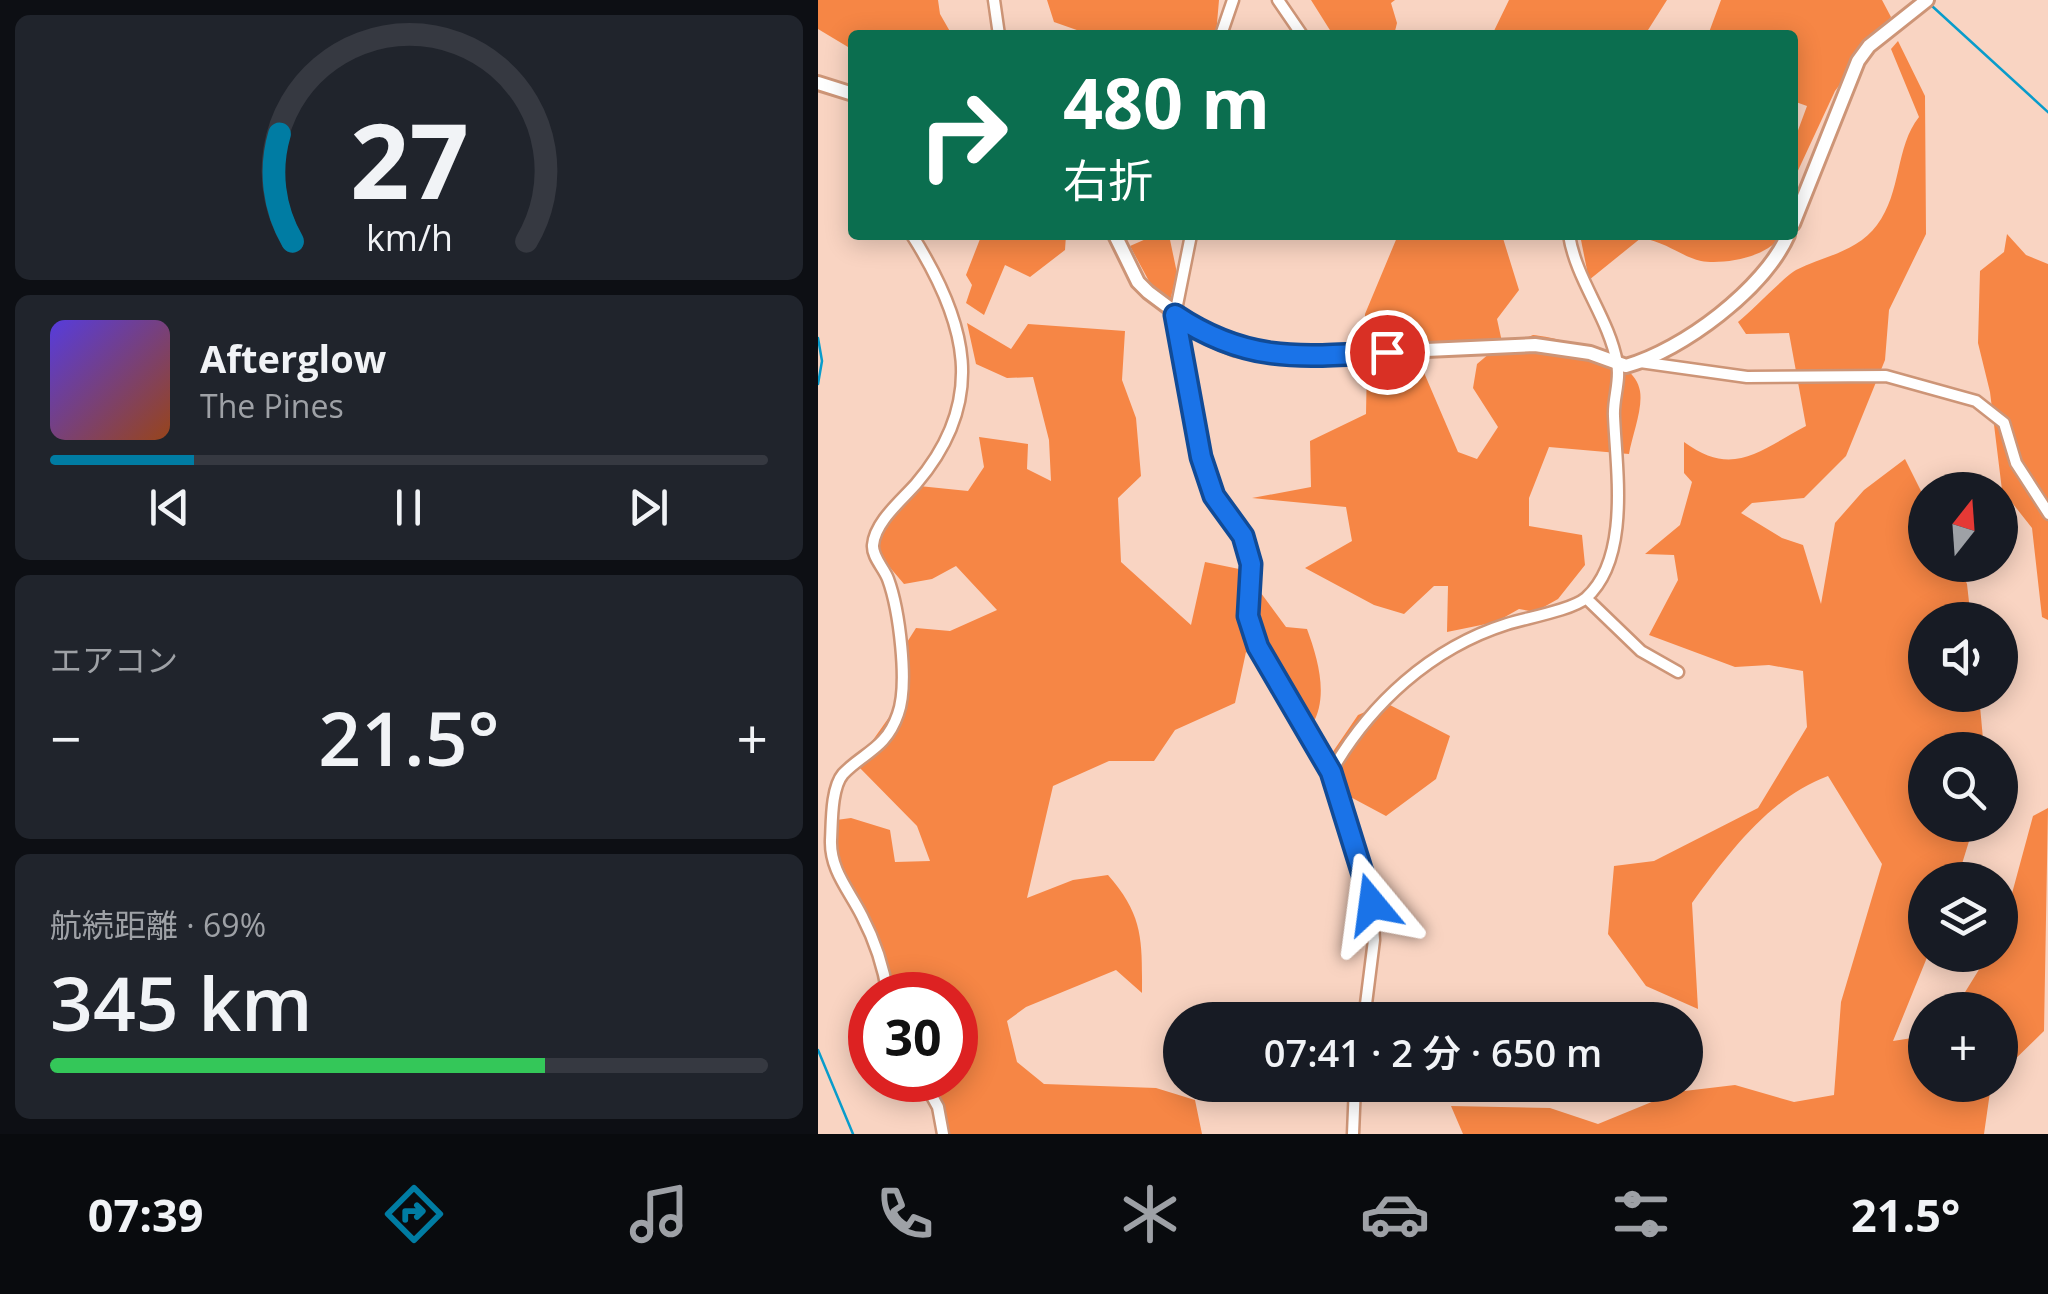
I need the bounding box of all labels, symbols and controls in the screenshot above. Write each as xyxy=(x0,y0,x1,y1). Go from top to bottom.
text: 480 m xyxy=(1063,54,1270,150)
icon: right xyxy=(898,70,1028,200)
text: 27 xyxy=(350,88,468,229)
text: 右折 xyxy=(1063,149,1153,210)
text: km/h xyxy=(366,213,452,261)
pin xyxy=(1345,310,1430,395)
icon: arrive xyxy=(1360,325,1415,380)
text: Afterglow xyxy=(200,332,386,384)
text: The Pines xyxy=(200,384,344,427)
north arrow xyxy=(1908,472,2018,582)
map controls xyxy=(1908,472,2018,1102)
icon: previous xyxy=(142,480,197,535)
icon: pause xyxy=(381,480,436,535)
icon: next xyxy=(621,480,676,535)
button: sound xyxy=(1908,602,2018,712)
text: エアコン xyxy=(50,638,178,681)
text: 21.5° xyxy=(318,686,500,788)
text: − xyxy=(50,700,81,775)
text: + xyxy=(737,700,768,775)
button: search xyxy=(1908,732,2018,842)
position arrow xyxy=(1320,852,1424,956)
button: layers xyxy=(1908,862,2018,972)
text: 航続距離 · 69% xyxy=(50,903,266,946)
text: 345 km xyxy=(50,951,313,1053)
speed limit sign: 30 xyxy=(848,972,978,1102)
button: + xyxy=(1908,992,2018,1102)
text: 07:41 · 2 分 · 650 m xyxy=(1264,1026,1602,1078)
icon: directions xyxy=(379,1179,449,1249)
icon: music xyxy=(624,1179,694,1249)
icon: phone xyxy=(870,1179,940,1249)
icon: climate xyxy=(1115,1179,1185,1249)
icon: car xyxy=(1360,1179,1430,1249)
icon: filters xyxy=(1606,1179,1676,1249)
text: 07:39 xyxy=(88,1184,203,1245)
text: 21.5° xyxy=(1851,1184,1960,1245)

